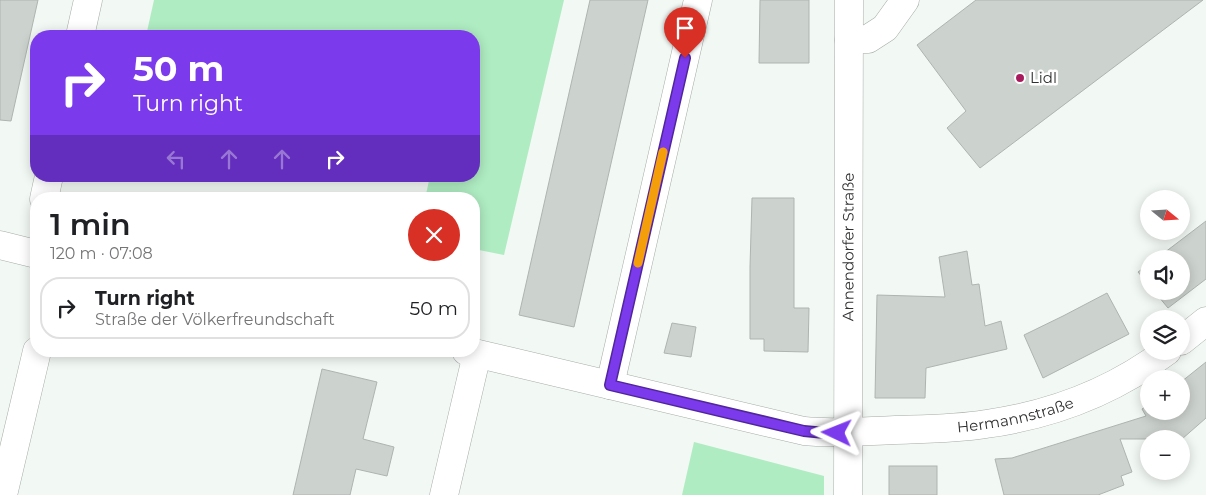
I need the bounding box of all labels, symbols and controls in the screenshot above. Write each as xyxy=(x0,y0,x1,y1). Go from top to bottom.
pin xyxy=(664,7,706,58)
icon: arrive xyxy=(671,14,699,42)
text: 50 m xyxy=(133,47,224,90)
icon: right xyxy=(50,50,115,115)
place label: Lidl xyxy=(1030,68,1057,87)
marker: Lidl xyxy=(1014,72,1026,84)
text: Turn right xyxy=(133,90,243,117)
icon: left xyxy=(162,145,190,173)
icon: ahead xyxy=(215,145,243,173)
icon: ahead xyxy=(268,145,296,173)
icon: right xyxy=(321,145,349,173)
street label: Annendorfer Straße xyxy=(838,173,858,321)
north arrow xyxy=(1140,190,1190,240)
map controls xyxy=(1140,190,1190,480)
text: 1 min xyxy=(50,206,131,243)
button: close xyxy=(408,209,460,261)
text: 120 m · 07:08 xyxy=(50,244,153,263)
button: sound xyxy=(1140,250,1190,300)
text: Turn right xyxy=(95,287,195,310)
icon: right xyxy=(52,294,80,322)
text: 50 m xyxy=(410,297,458,320)
text: Straße der Völkerfreundschaft xyxy=(95,310,335,329)
button: layers xyxy=(1140,310,1190,360)
button: + xyxy=(1140,370,1190,420)
street label: Hermannstraße xyxy=(956,393,1076,436)
position arrow xyxy=(810,406,862,458)
button: − xyxy=(1140,430,1190,480)

